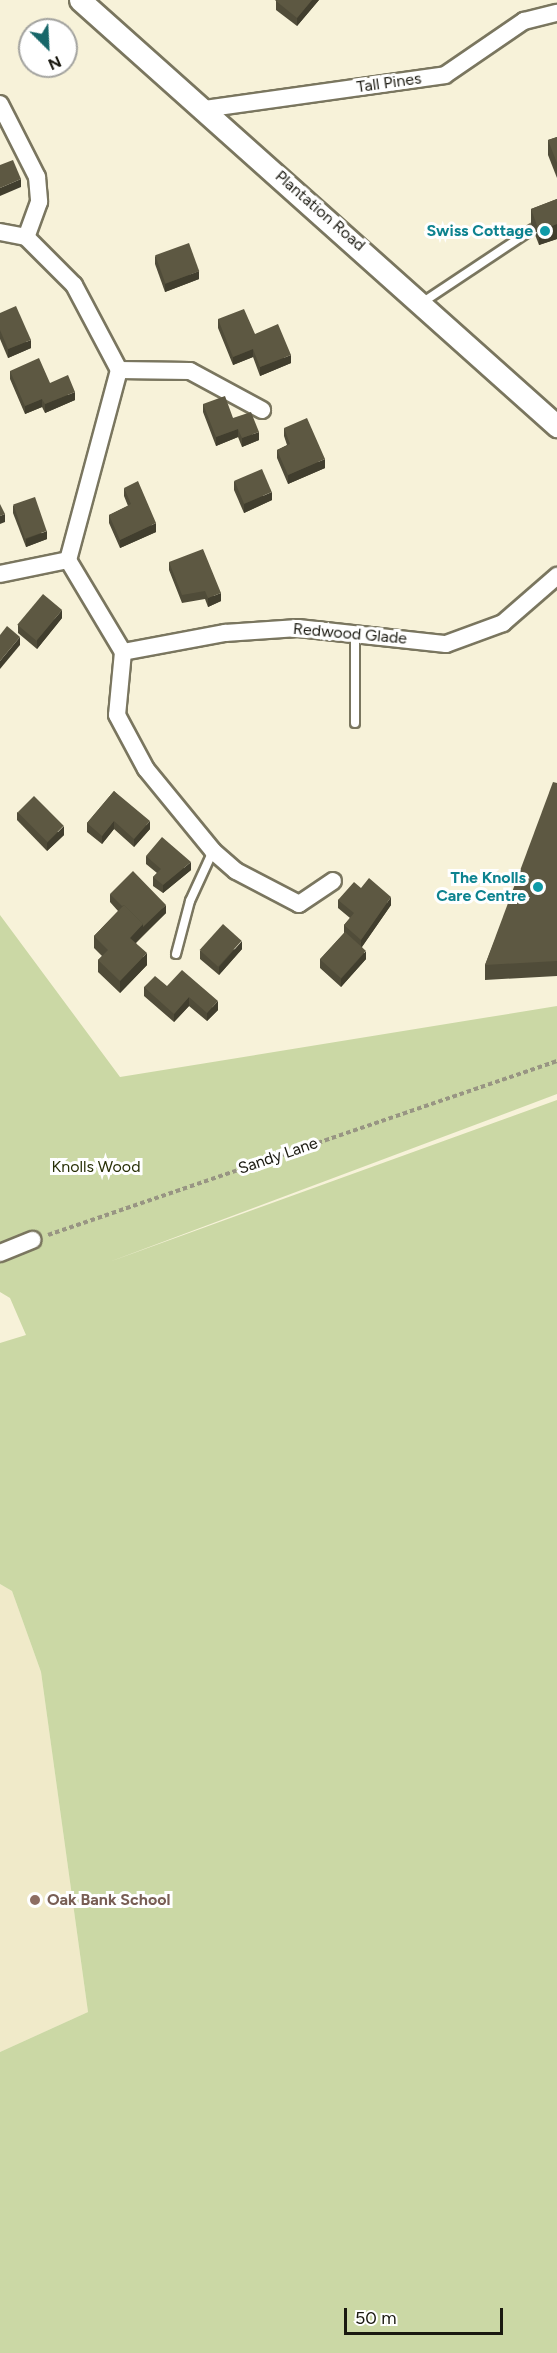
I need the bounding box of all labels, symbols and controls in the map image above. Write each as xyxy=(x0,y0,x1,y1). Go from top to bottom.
north arrow xyxy=(18,18,78,78)
text: N xyxy=(45,52,64,74)
street label: Tall Pines xyxy=(355,69,423,97)
street label: Plantation Road xyxy=(271,167,369,255)
place label: Swiss Cottage xyxy=(426,221,533,241)
marker: Swiss Cottage xyxy=(538,224,552,238)
street label: Redwood Glade xyxy=(292,619,408,649)
place label: The Knolls Care Centre xyxy=(436,868,526,906)
marker: The Knolls Care Centre xyxy=(531,880,545,894)
street label: Sandy Lane xyxy=(236,1133,320,1179)
park label: Knolls Wood xyxy=(51,1157,141,1177)
place label: Oak Bank School xyxy=(47,1890,170,1910)
marker: Oak Bank School xyxy=(28,1893,42,1907)
scale bar xyxy=(347,2296,506,2334)
text: 50 m xyxy=(355,2307,397,2329)

